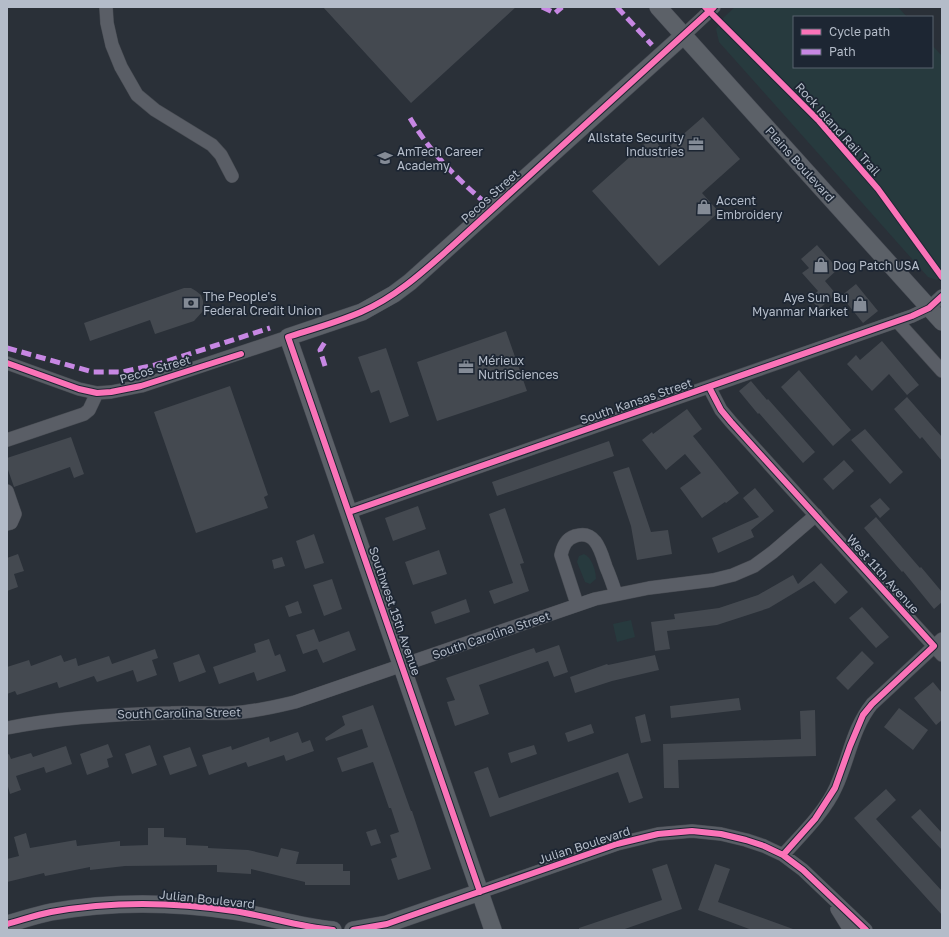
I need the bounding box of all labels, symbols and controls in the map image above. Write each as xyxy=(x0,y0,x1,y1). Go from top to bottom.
legend xyxy=(793,16,933,68)
text: Cycle path xyxy=(829,24,890,39)
text: Path xyxy=(829,44,856,59)
street label: Rock Island Rail Trail xyxy=(792,80,884,179)
street label: Plains Boulevard xyxy=(762,123,838,205)
place label: Allstate Security Industries xyxy=(588,130,684,159)
office icon: Allstate Security Industries xyxy=(687,135,705,153)
place label: AmTech Career Academy xyxy=(397,144,483,173)
school or university icon: AmTech Career Academy xyxy=(376,149,394,167)
street label: Pecos Street xyxy=(458,166,522,226)
place label: Accent Embroidery xyxy=(716,193,783,222)
shop icon: Accent Embroidery xyxy=(695,198,713,216)
shop icon: Dog Patch USA xyxy=(812,256,830,274)
place label: Dog Patch USA xyxy=(833,258,919,273)
place label: The People's Federal Credit Union xyxy=(203,289,322,318)
place label: Aye Sun Bu Myanmar Market xyxy=(752,290,848,319)
bank icon: The People's Federal Credit Union xyxy=(182,294,200,312)
shop icon: Aye Sun Bu Myanmar Market xyxy=(851,295,869,313)
street label: Pecos Street xyxy=(118,352,192,386)
place label: Mérieux NutriSciences xyxy=(478,353,559,382)
office icon: Mérieux NutriSciences xyxy=(457,358,475,376)
street label: South Kansas Street xyxy=(578,375,694,427)
street label: West 11th Avenue xyxy=(844,531,923,617)
street label: Southwest 15th Avenue xyxy=(366,545,424,677)
street label: South Carolina Street xyxy=(430,608,552,662)
street label: South Carolina Street xyxy=(117,704,241,722)
street label: Julian Boulevard xyxy=(536,823,632,867)
street label: Julian Boulevard xyxy=(158,887,256,911)

